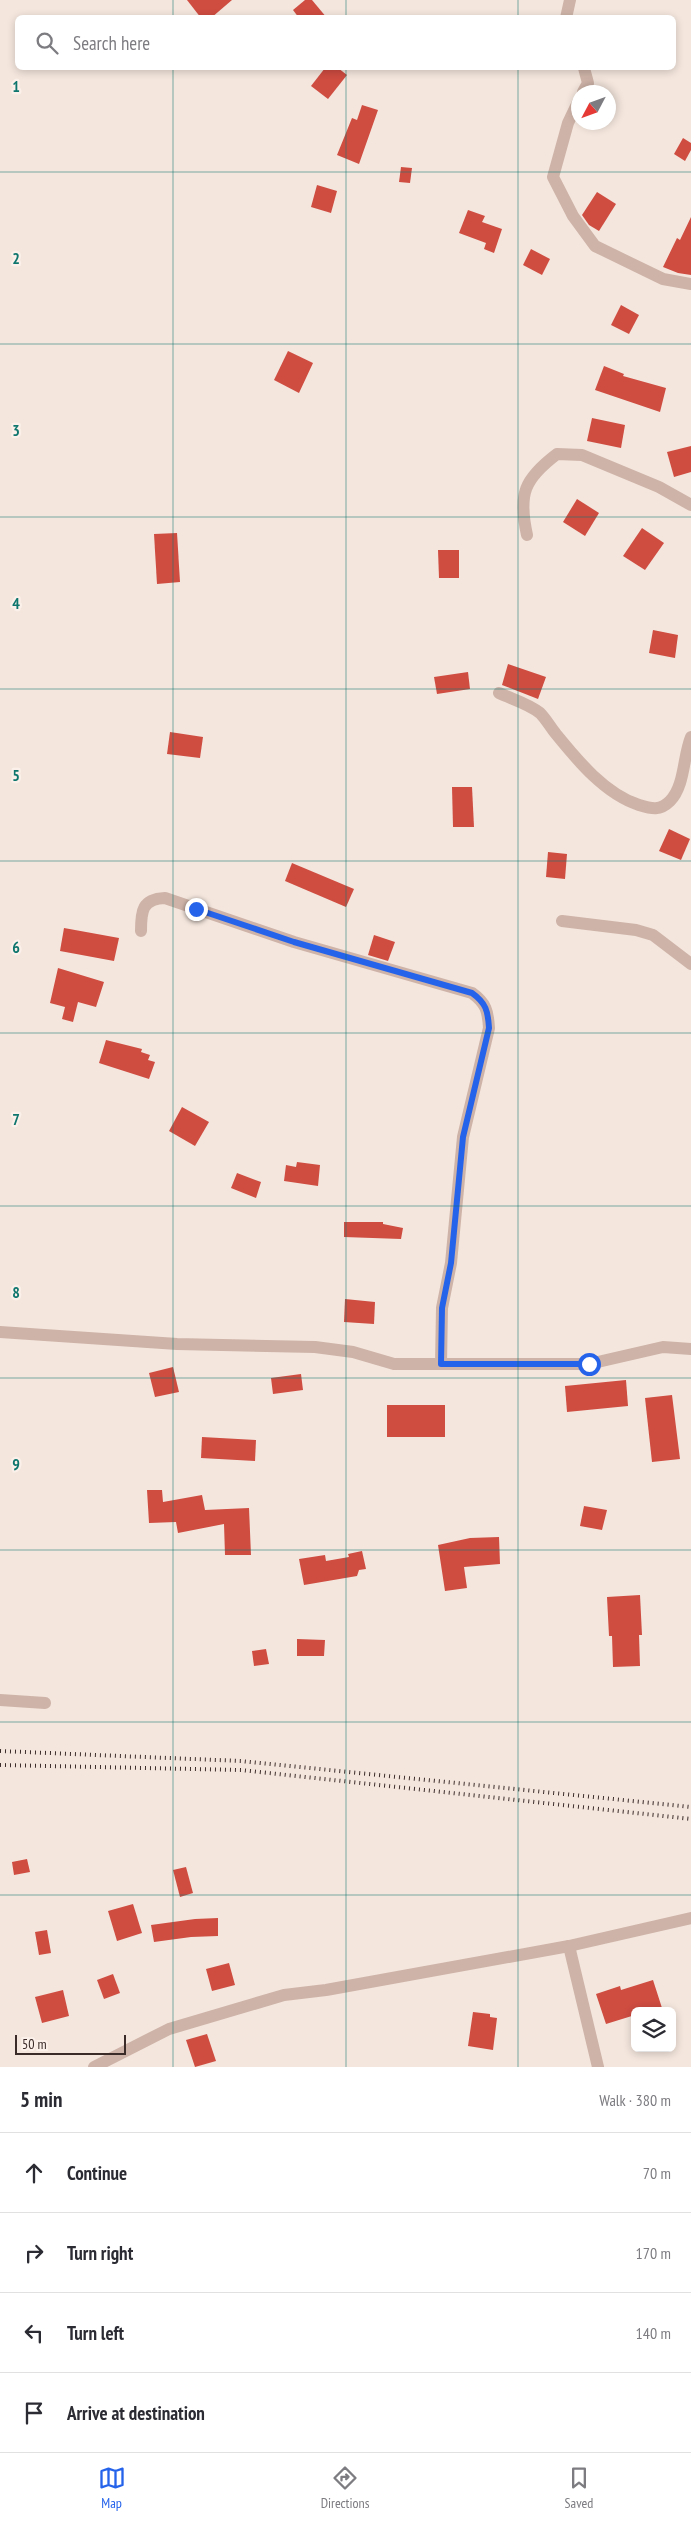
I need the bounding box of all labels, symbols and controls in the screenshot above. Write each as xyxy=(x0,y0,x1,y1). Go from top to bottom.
search box xyxy=(15,15,676,70)
icon: search xyxy=(33,29,61,57)
text: Search here xyxy=(73,31,150,55)
text: 1 xyxy=(12,76,20,96)
north arrow xyxy=(571,85,616,130)
text: 2 xyxy=(12,248,20,268)
text: 3 xyxy=(12,420,20,440)
text: 4 xyxy=(12,593,20,613)
text: 5 xyxy=(12,765,20,785)
route end xyxy=(185,898,208,921)
text: 6 xyxy=(12,937,20,957)
text: 7 xyxy=(12,1109,20,1129)
text: 8 xyxy=(12,1282,20,1302)
route start xyxy=(578,1353,601,1376)
text: 9 xyxy=(12,1454,20,1474)
map controls xyxy=(631,2007,676,2052)
button: layers xyxy=(631,2007,676,2052)
scale bar xyxy=(15,2032,126,2055)
text: 50 m xyxy=(22,2035,47,2053)
text: 5 min xyxy=(20,2086,62,2113)
text: Walk · 380 m xyxy=(599,2090,671,2110)
icon: ahead xyxy=(20,2159,48,2187)
text: Continue xyxy=(67,2161,127,2185)
text: 70 m xyxy=(643,2163,671,2183)
icon: right xyxy=(20,2239,48,2267)
text: Turn right xyxy=(67,2241,133,2265)
text: 170 m xyxy=(636,2243,671,2263)
icon: left xyxy=(20,2319,48,2347)
text: Turn left xyxy=(67,2321,124,2345)
text: 140 m xyxy=(636,2323,671,2343)
icon: arrive xyxy=(20,2399,48,2427)
text: Arrive at destination xyxy=(67,2401,205,2425)
tab: Map xyxy=(98,2464,126,2512)
tab: Directions xyxy=(321,2464,369,2512)
tab: Saved xyxy=(565,2464,593,2512)

